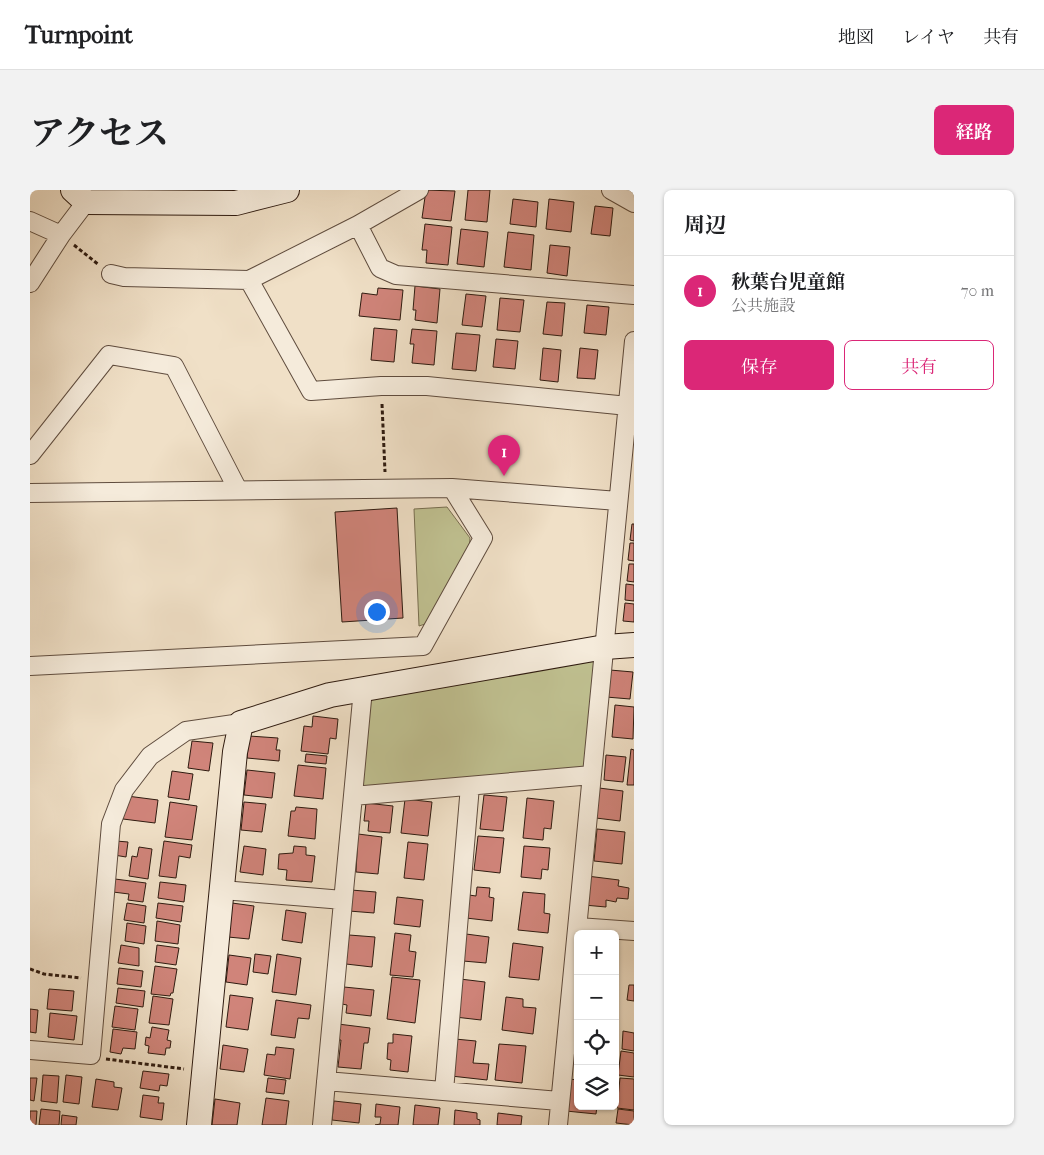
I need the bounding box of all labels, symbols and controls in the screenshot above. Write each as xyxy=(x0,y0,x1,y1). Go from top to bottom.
text: Turnpoint xyxy=(25,21,133,49)
text: 地図 xyxy=(838,27,874,48)
text: レイヤ xyxy=(902,27,955,48)
text: 共有 xyxy=(983,27,1019,48)
button: 経路 xyxy=(934,105,1014,155)
text: アクセス xyxy=(30,113,169,154)
text: 周辺 xyxy=(684,213,726,237)
text: 秋葉台児童館 xyxy=(731,271,845,293)
text: 1 xyxy=(697,281,703,300)
text: 70 m xyxy=(961,281,994,300)
text: 公共施設 xyxy=(731,296,795,315)
button: 保存 xyxy=(684,340,834,390)
button: 共有 xyxy=(844,340,994,390)
pin: 1 xyxy=(488,435,520,476)
your location xyxy=(364,599,390,625)
map controls xyxy=(574,930,619,1110)
button: + xyxy=(574,930,619,975)
button: − xyxy=(574,975,619,1020)
button: locate xyxy=(574,1020,619,1065)
button: layers xyxy=(574,1065,619,1110)

